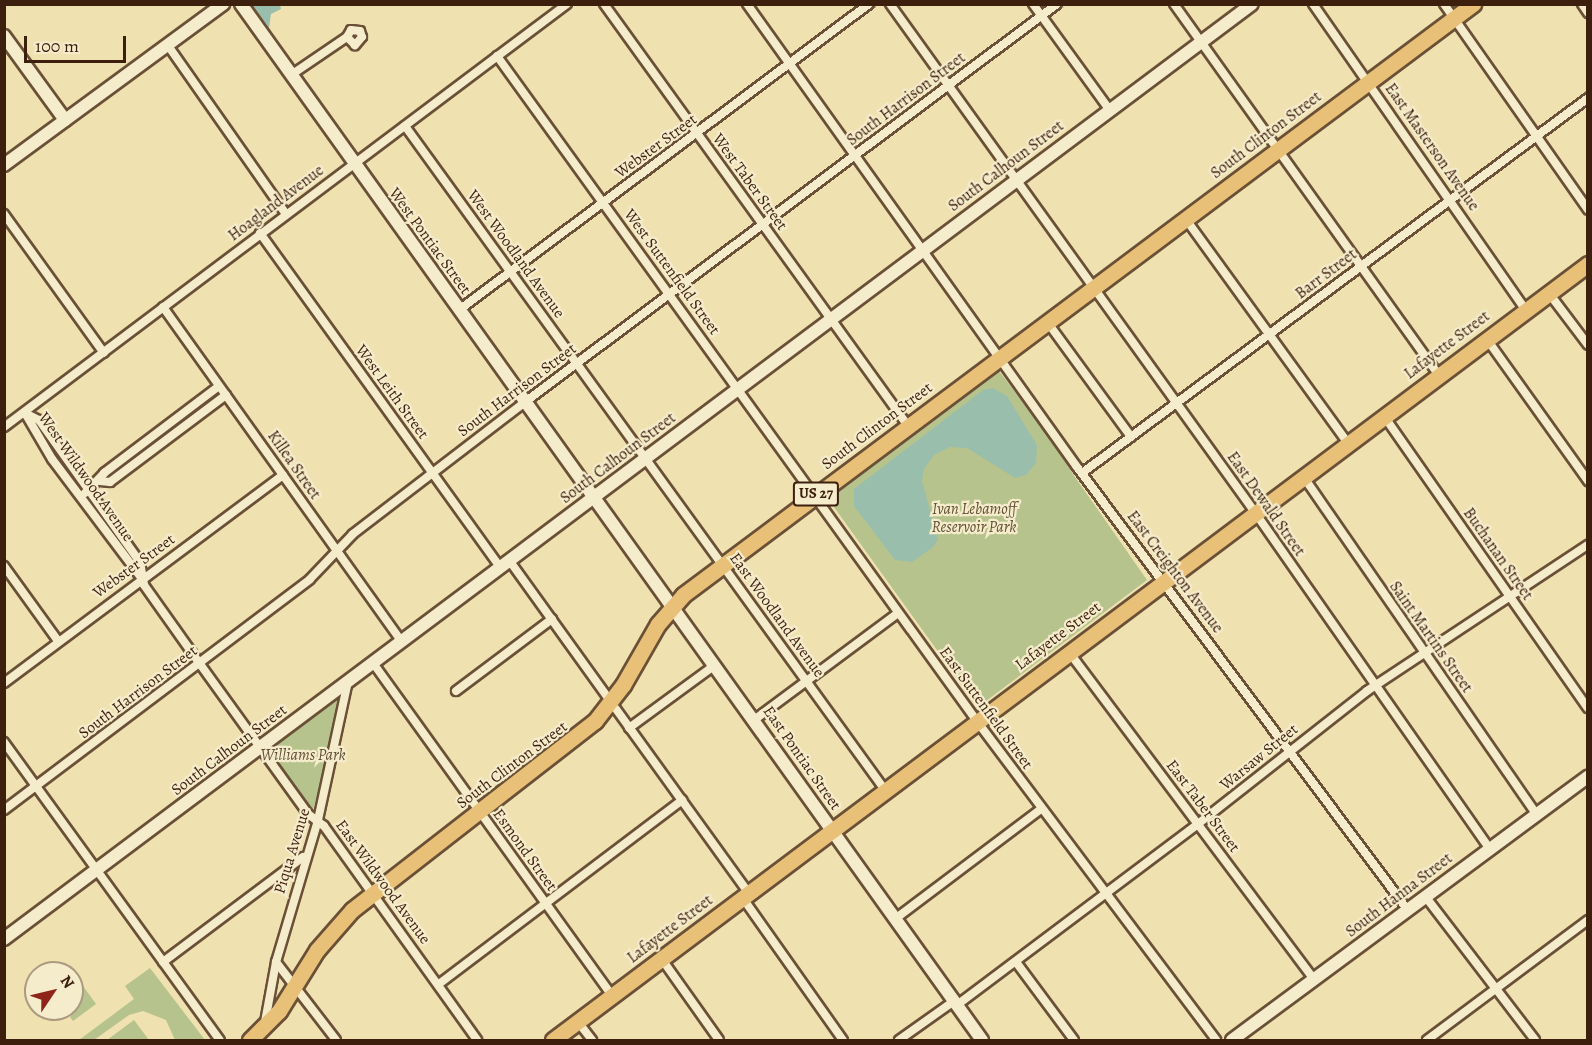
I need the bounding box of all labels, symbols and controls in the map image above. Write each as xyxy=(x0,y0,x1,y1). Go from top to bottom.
scale bar xyxy=(27,24,129,62)
text: 100 m xyxy=(35,34,79,58)
street label: South Harrison Street xyxy=(843,48,969,150)
street label: East Masterson Avenue xyxy=(1381,80,1483,214)
street label: South Clinton Street xyxy=(1207,87,1325,183)
street label: Webster Street xyxy=(611,110,701,182)
street label: South Calhoun Street xyxy=(944,116,1068,216)
street label: West Taber Street xyxy=(708,130,792,234)
street label: Hoagland Avenue xyxy=(224,161,328,245)
street label: West Pontiac Street xyxy=(385,184,475,298)
street label: West Woodland Avenue xyxy=(463,186,569,322)
street label: West Suttenfield Street xyxy=(620,205,724,339)
street label: Barr Street xyxy=(1292,245,1360,303)
street label: Lafayette Street xyxy=(1400,307,1494,383)
street label: South Harrison Street xyxy=(454,339,580,441)
street label: West Leith Street xyxy=(351,341,433,443)
street label: South Clinton Street xyxy=(818,378,936,474)
street label: South Calhoun Street xyxy=(556,408,680,508)
street label: West Wildwood Avenue xyxy=(34,409,138,545)
street label: Killea Street xyxy=(263,427,325,503)
street label: East Dewald Street xyxy=(1223,448,1309,560)
road number: US 27 xyxy=(792,482,840,506)
park label: Ivan Lebamoff Reservoir Park xyxy=(932,499,1016,537)
street label: Buchanan Street xyxy=(1459,504,1537,604)
street label: East Creighton Avenue xyxy=(1123,507,1227,637)
street label: Webster Street xyxy=(89,530,179,602)
street label: East Woodland Avenue xyxy=(725,549,829,681)
street label: Saint Martins Street xyxy=(1385,578,1477,696)
street label: Lafayette Street xyxy=(1011,598,1105,674)
street label: South Harrison Street xyxy=(75,641,201,743)
street label: East Suttenfield Street xyxy=(935,643,1037,773)
street label: South Calhoun Street xyxy=(167,700,291,800)
street label: East Pontiac Street xyxy=(759,702,845,814)
street label: South Clinton Street xyxy=(453,717,571,813)
street label: Warsaw Street xyxy=(1216,720,1302,794)
park label: Williams Park xyxy=(260,745,346,765)
street label: East Taber Street xyxy=(1162,756,1244,856)
street label: Esmond Street xyxy=(489,805,561,895)
street label: Piqua Avenue xyxy=(270,806,314,896)
street label: East Wildwood Avenue xyxy=(331,816,435,948)
street label: South Hanna Street xyxy=(1342,849,1456,941)
street label: Lafayette Street xyxy=(623,891,717,967)
north arrow xyxy=(24,961,84,1021)
text: N xyxy=(55,971,79,993)

